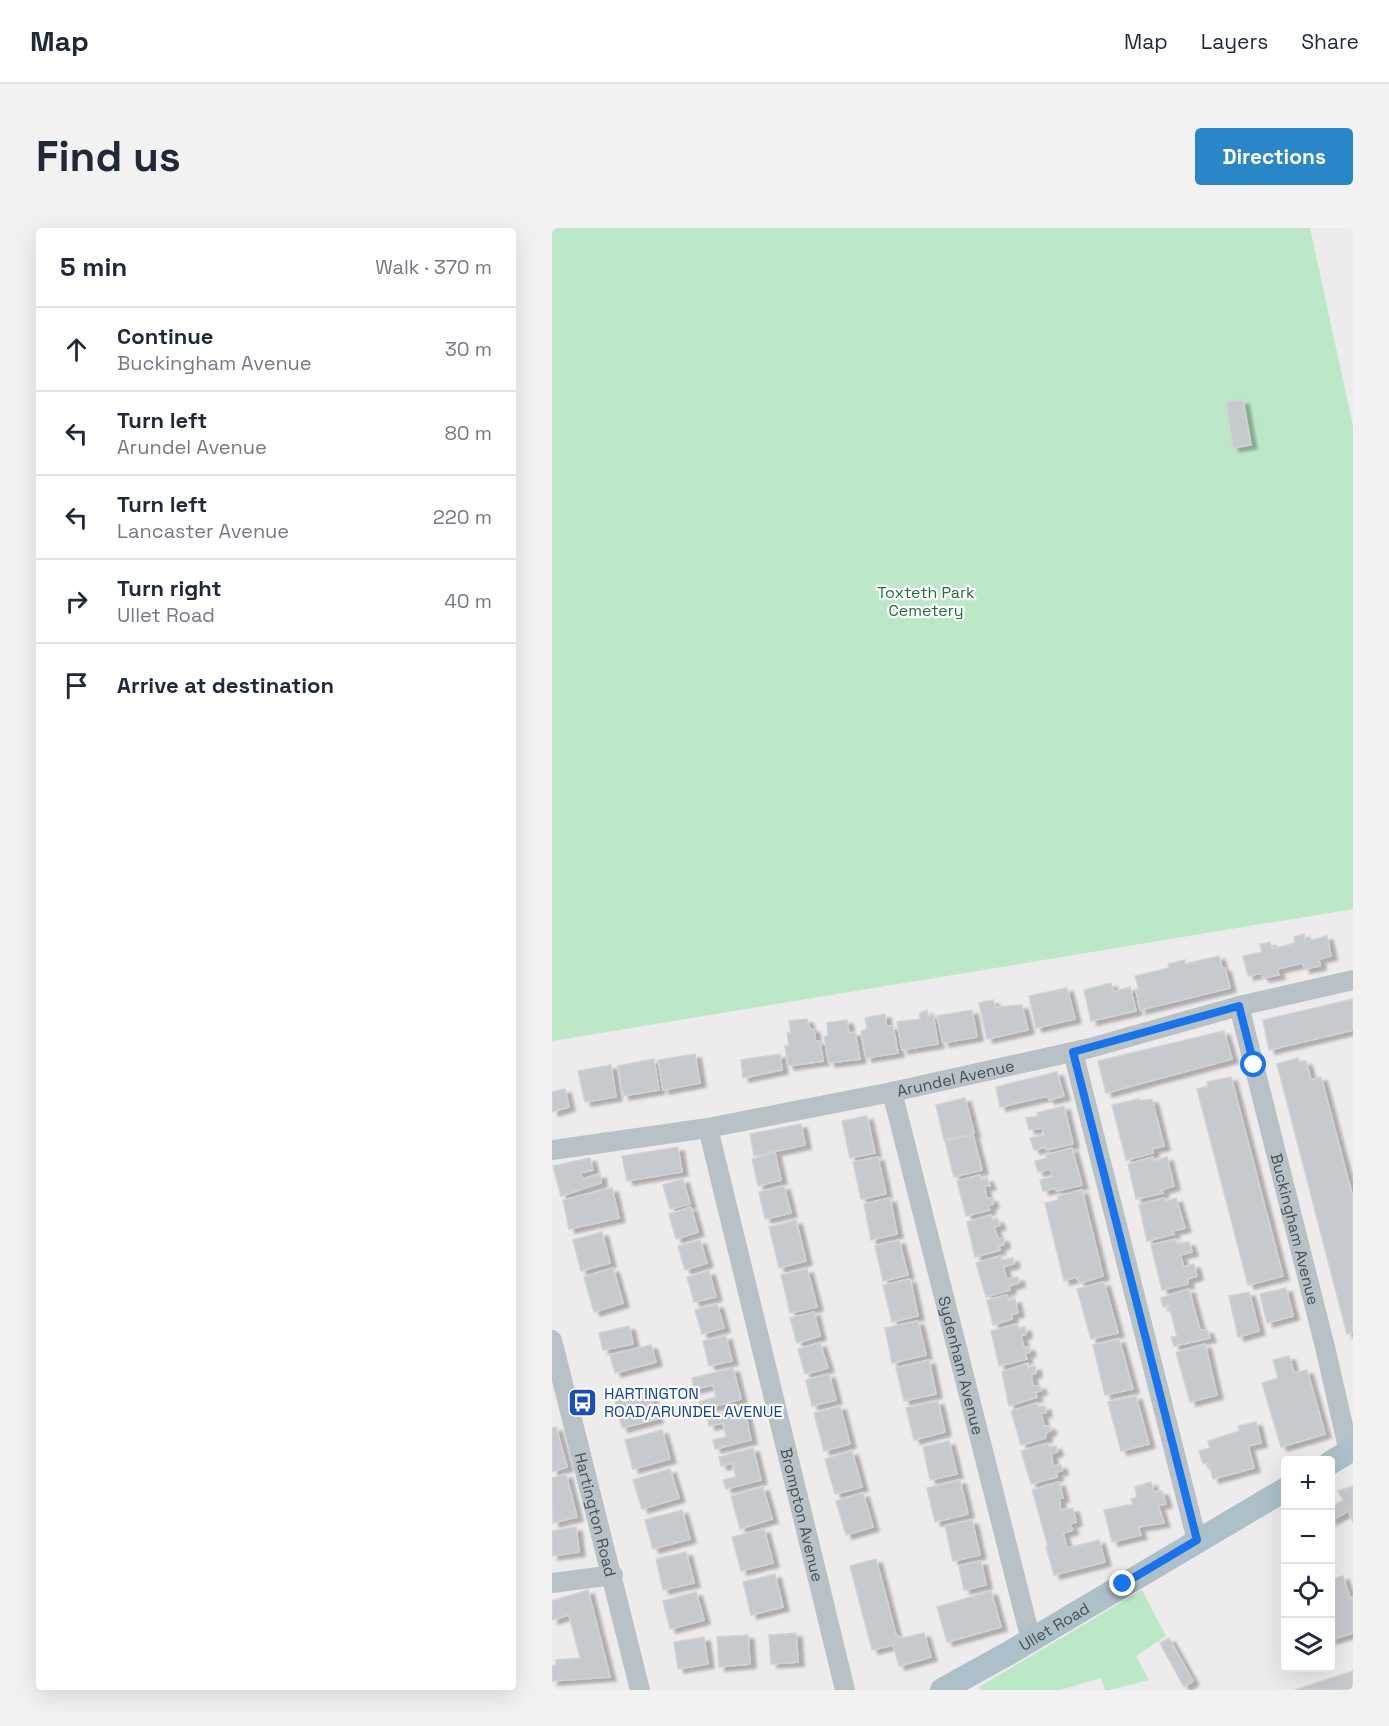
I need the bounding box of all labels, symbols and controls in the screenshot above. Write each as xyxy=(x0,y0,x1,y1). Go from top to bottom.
text: Map xyxy=(30,23,89,59)
text: Map xyxy=(1124,28,1168,55)
text: Layers xyxy=(1201,28,1268,55)
text: Share xyxy=(1301,28,1359,55)
button: Directions xyxy=(1195,128,1353,185)
text: Find us xyxy=(36,130,181,183)
text: 5 min xyxy=(60,250,127,284)
text: Walk · 370 m xyxy=(375,254,492,280)
text: Continue xyxy=(117,322,213,350)
icon: ahead xyxy=(60,333,93,366)
text: 30 m xyxy=(445,336,492,362)
text: Buckingham Avenue xyxy=(117,350,312,376)
text: Turn left xyxy=(117,406,207,434)
icon: left xyxy=(60,417,93,450)
text: 80 m xyxy=(444,420,492,446)
text: Arundel Avenue xyxy=(117,434,267,460)
text: Turn left xyxy=(117,490,207,518)
icon: left xyxy=(60,501,93,534)
text: 220 m xyxy=(433,504,492,530)
text: Lancaster Avenue xyxy=(117,518,289,544)
text: Turn right xyxy=(117,574,222,602)
park label: Toxteth Park Cemetery xyxy=(877,582,975,621)
icon: right xyxy=(60,585,93,618)
text: 40 m xyxy=(444,588,492,614)
text: Ullet Road xyxy=(117,602,215,628)
icon: arrive xyxy=(60,669,93,702)
text: Arrive at destination xyxy=(117,671,334,699)
route start xyxy=(1240,1051,1266,1077)
street label: Arundel Avenue xyxy=(895,1055,1016,1101)
street label: Buckingham Avenue xyxy=(1266,1151,1324,1307)
street label: Sydenham Avenue xyxy=(934,1294,989,1437)
place label: HARTINGTON ROAD/ARUNDEL AVENUE xyxy=(604,1383,782,1422)
bus stop icon: HARTINGTON ROAD/ARUNDEL AVENUE xyxy=(567,1386,599,1418)
street label: Brompton Avenue xyxy=(776,1446,829,1584)
street label: Hartington Road xyxy=(570,1450,622,1579)
map controls xyxy=(1281,1456,1335,1672)
button: + xyxy=(1281,1456,1335,1510)
button: − xyxy=(1281,1510,1335,1564)
button: locate xyxy=(1281,1564,1335,1618)
route end xyxy=(1109,1570,1135,1596)
street label: Ullet Road xyxy=(1015,1597,1093,1655)
button: layers xyxy=(1281,1618,1335,1672)

